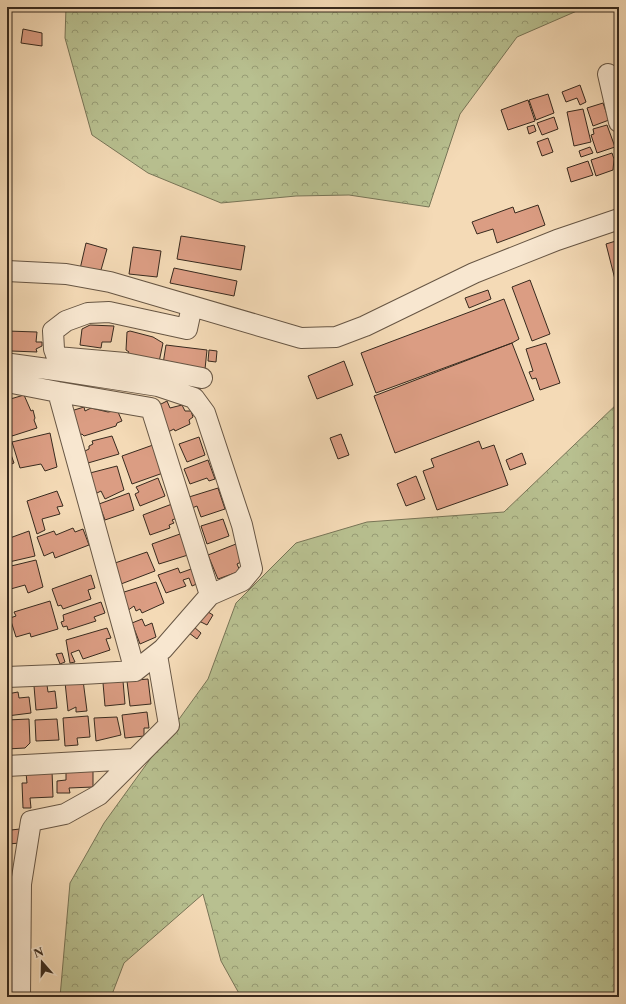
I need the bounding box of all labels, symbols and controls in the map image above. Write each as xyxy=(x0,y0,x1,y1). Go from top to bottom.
north arrow xyxy=(22,942,62,982)
text: N xyxy=(32,944,46,961)

